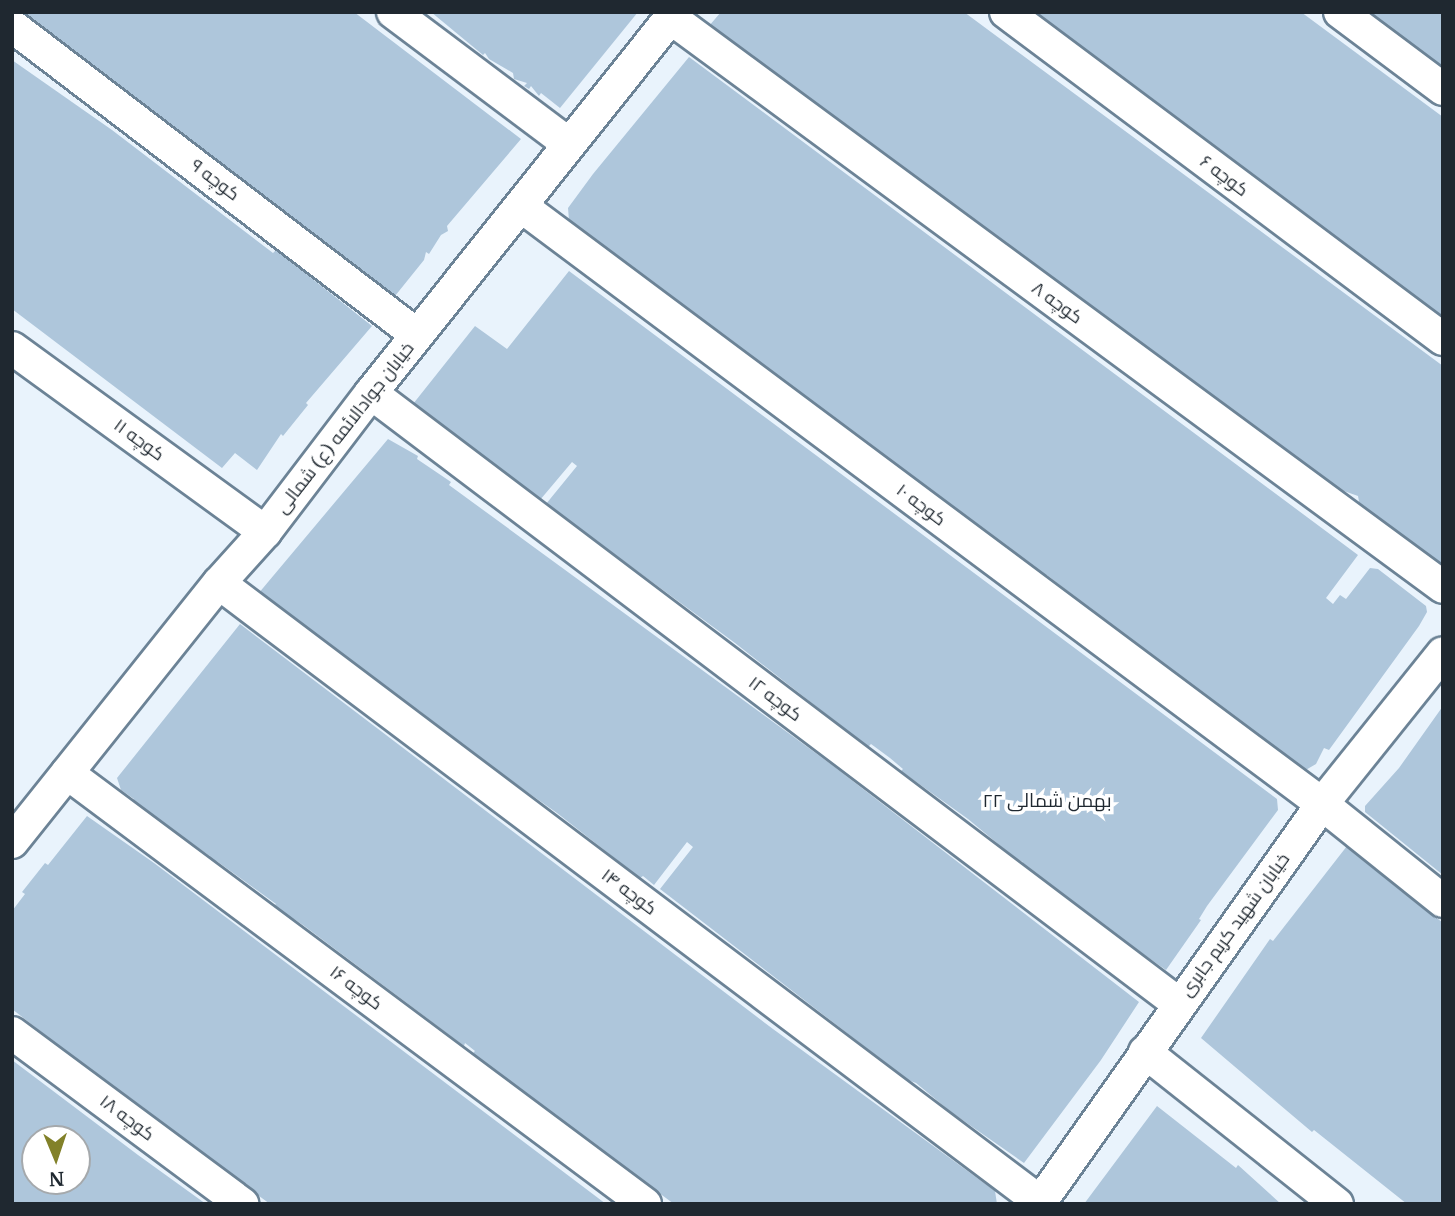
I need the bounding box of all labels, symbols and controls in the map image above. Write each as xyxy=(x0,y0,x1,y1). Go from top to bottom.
street label: کوچه ۶ xyxy=(1196,151,1252,201)
street label: کوچه ۹ xyxy=(186,155,244,205)
street label: کوچه ۸ xyxy=(1027,277,1087,329)
street label: خیابان جوادالائمه (ع) شمالی xyxy=(271,338,419,518)
street label: کوچه ۱۱ xyxy=(109,414,169,466)
street label: کوچه ۱۰ xyxy=(892,479,950,531)
street label: کوچه ۱۲ xyxy=(744,672,806,726)
district label: ۲۲ بهمن شمالی xyxy=(983,790,1111,812)
street label: خیابان شهید کریم جابری xyxy=(1176,849,1294,1001)
street label: کوچه ۱۴ xyxy=(597,864,661,920)
street label: کوچه ۱۶ xyxy=(325,961,387,1015)
street label: کوچه ۱۸ xyxy=(95,1090,159,1146)
north arrow xyxy=(21,1125,91,1195)
text: N xyxy=(49,1167,65,1191)

